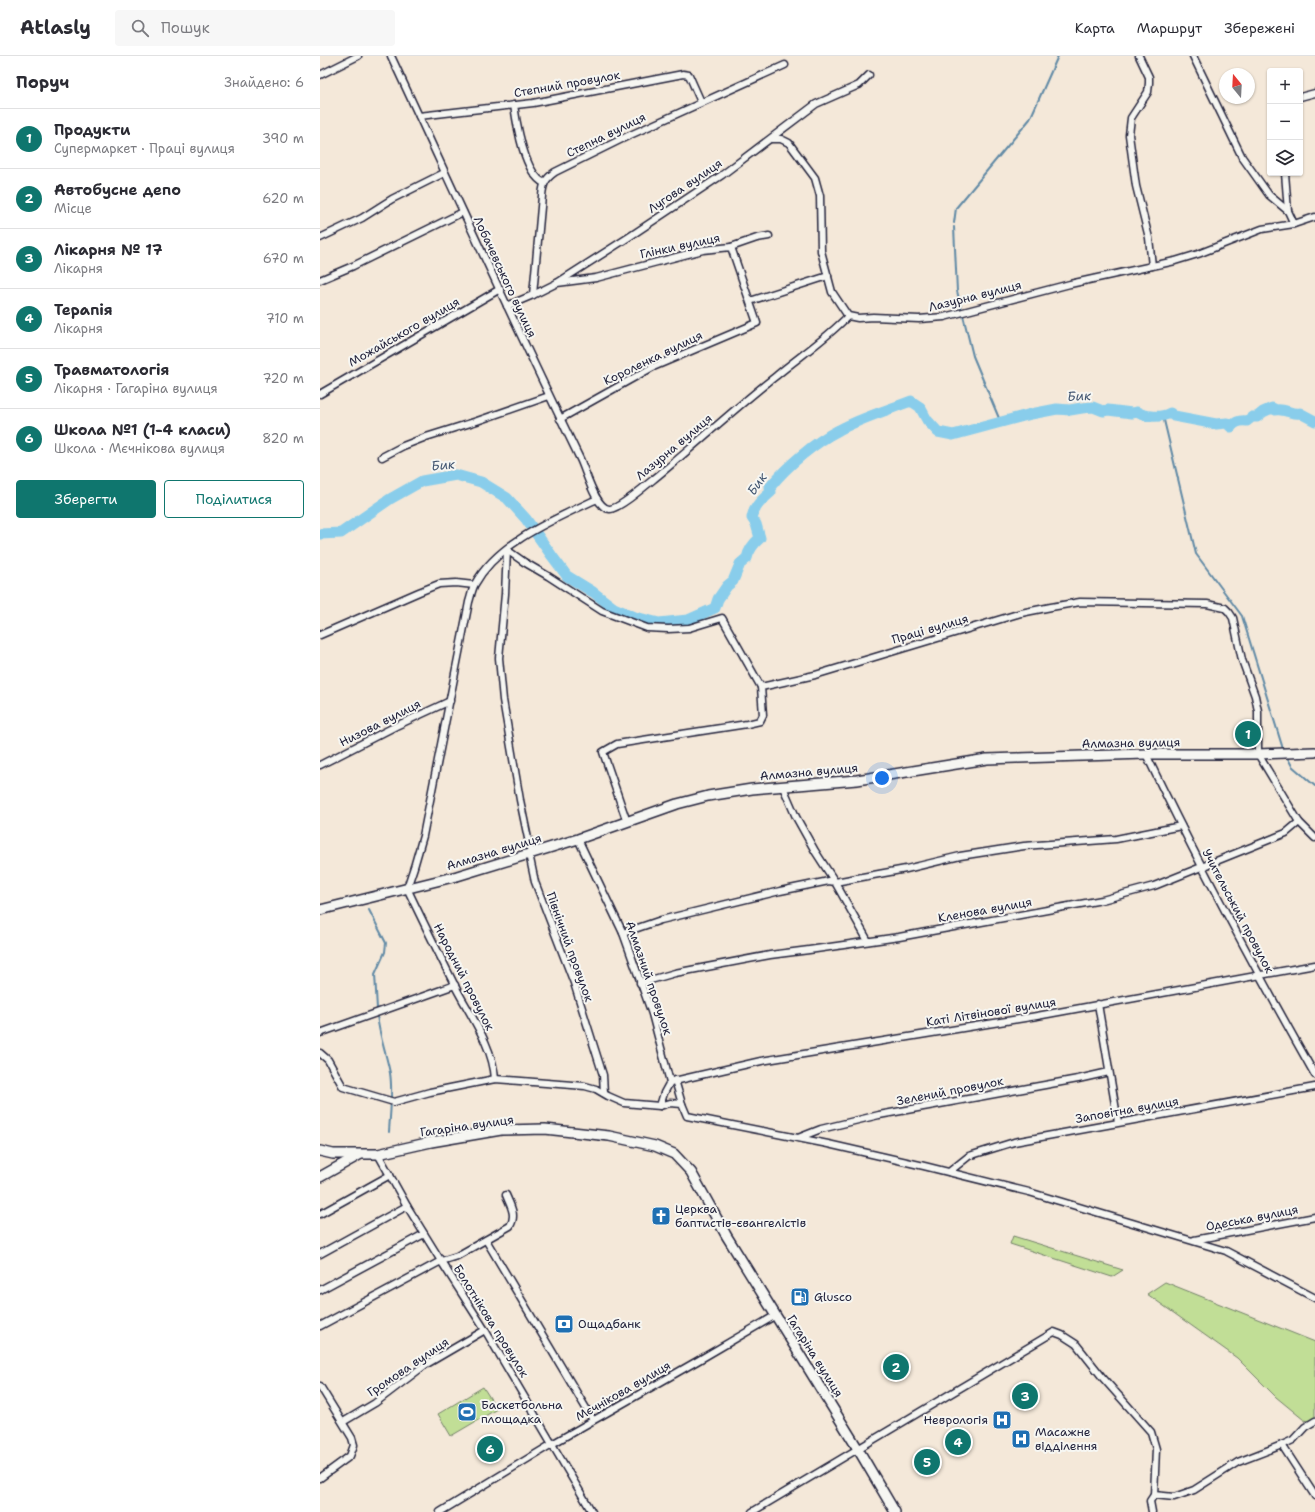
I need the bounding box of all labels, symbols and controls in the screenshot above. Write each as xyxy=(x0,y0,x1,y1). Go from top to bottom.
search box xyxy=(115,10,395,46)
text: Atlasly xyxy=(20,15,91,40)
icon: search xyxy=(129,17,151,39)
text: Пошук xyxy=(161,18,210,38)
text: Карта xyxy=(1075,19,1115,37)
text: Маршрут xyxy=(1137,19,1202,37)
text: Збережені xyxy=(1224,19,1295,37)
street label: Степний провулок xyxy=(513,67,622,101)
north arrow xyxy=(1219,68,1255,104)
map controls xyxy=(1267,68,1303,176)
button: + xyxy=(1267,68,1303,104)
text: Поруч xyxy=(16,71,69,93)
text: Знайдено: 6 xyxy=(224,74,304,91)
button: − xyxy=(1267,104,1303,140)
street label: Степна вулиця xyxy=(564,109,648,161)
text: Продукти xyxy=(54,120,130,140)
text: 1 xyxy=(26,130,32,147)
text: 390 m xyxy=(262,130,304,147)
text: Супермаркет · Праці вулиця xyxy=(54,140,235,157)
button: layers xyxy=(1267,140,1303,176)
street label: Лугова вулиця xyxy=(645,155,725,217)
text: Автобусне депо xyxy=(54,180,181,200)
text: 2 xyxy=(24,190,34,207)
text: 620 m xyxy=(262,190,304,207)
text: Місце xyxy=(54,200,92,217)
street label: Лобачевського вулиця xyxy=(470,214,540,340)
street label: Глінки вулиця xyxy=(638,230,722,262)
text: Лікарня № 17 xyxy=(54,240,162,260)
text: 3 xyxy=(24,250,34,267)
text: 670 m xyxy=(263,250,304,267)
text: Лікарня xyxy=(54,260,103,277)
street label: Лазурна вулиця xyxy=(927,277,1023,315)
street label: Можайського вулиця xyxy=(345,294,463,370)
text: Терапія xyxy=(54,300,113,320)
text: 4 xyxy=(24,310,34,327)
text: 710 m xyxy=(266,310,304,327)
text: Лікарня xyxy=(54,320,103,337)
street label: Короленка вулиця xyxy=(601,327,705,389)
text: Травматологія xyxy=(54,360,169,380)
text: 5 xyxy=(25,370,33,387)
text: 720 m xyxy=(263,370,304,387)
text: Лікарня · Гагаріна вулиця xyxy=(54,380,218,397)
water label: Бик xyxy=(1067,387,1092,405)
street label: Лазурна вулиця xyxy=(632,410,716,484)
text: Школа №1 (1-4 класи) xyxy=(54,420,231,440)
text: 6 xyxy=(24,430,34,447)
text: 820 m xyxy=(262,430,304,447)
text: Школа · Мєчнікова вулиця xyxy=(54,440,225,457)
water label: Бик xyxy=(430,455,457,474)
water label: Бик xyxy=(743,469,772,499)
button: Зберегти xyxy=(16,480,156,518)
button: Поділитися xyxy=(164,480,304,518)
street label: Праці вулиця xyxy=(890,610,970,648)
street label: Низова вулиця xyxy=(337,696,423,750)
pin: 1 xyxy=(1235,719,1261,749)
street label: Алмазна вулиця xyxy=(1082,734,1180,752)
street label: Алмазна вулиця xyxy=(759,760,859,784)
your location xyxy=(872,768,892,788)
street label: Алмазна вулиця xyxy=(445,830,543,874)
street label: Учительський провулок xyxy=(1198,846,1278,976)
street label: Північний провулок xyxy=(543,890,597,1005)
street label: Кленова вулиця xyxy=(937,894,1033,926)
street label: Алмазний провулок xyxy=(622,919,676,1038)
street label: Народний провулок xyxy=(430,921,498,1034)
street label: Каті Літвінової вулиця xyxy=(925,994,1057,1030)
street label: Зелений провулок xyxy=(895,1073,1005,1109)
street label: Заповітна вулиця xyxy=(1074,1093,1180,1127)
street label: Гагаріна вулиця xyxy=(419,1112,515,1140)
place label: Церква баптистів-євангелістів xyxy=(675,1201,806,1231)
street label: Одеська вулиця xyxy=(1204,1201,1300,1235)
church icon: Церква баптистів-євангелістів xyxy=(650,1205,672,1227)
street label: Болотнікова провулок xyxy=(450,1261,533,1381)
fuel station icon: Glusco xyxy=(789,1286,811,1308)
place label: Glusco xyxy=(814,1289,852,1305)
street label: Гагаріна вулиця xyxy=(783,1312,847,1400)
bank icon: Ощадбанк xyxy=(553,1313,575,1335)
place label: Ощадбанк xyxy=(578,1316,641,1332)
street label: Громова вулиця xyxy=(364,1334,452,1400)
pin: 2 xyxy=(883,1352,909,1382)
street label: Мєчнікова вулиця xyxy=(572,1357,674,1425)
pin: 3 xyxy=(1012,1381,1038,1411)
place label: Баскетбольна площадка xyxy=(481,1397,563,1427)
sports icon: Баскетбольна площадка xyxy=(456,1401,478,1423)
hospital icon: Неврологія xyxy=(991,1409,1013,1431)
place label: Неврологія xyxy=(923,1412,988,1428)
place label: Масажне відділення xyxy=(1035,1424,1097,1454)
pin: 4 xyxy=(945,1427,971,1457)
hospital icon: Масажне відділення xyxy=(1010,1428,1032,1450)
pin: 6 xyxy=(477,1434,503,1464)
pin: 5 xyxy=(914,1447,940,1477)

